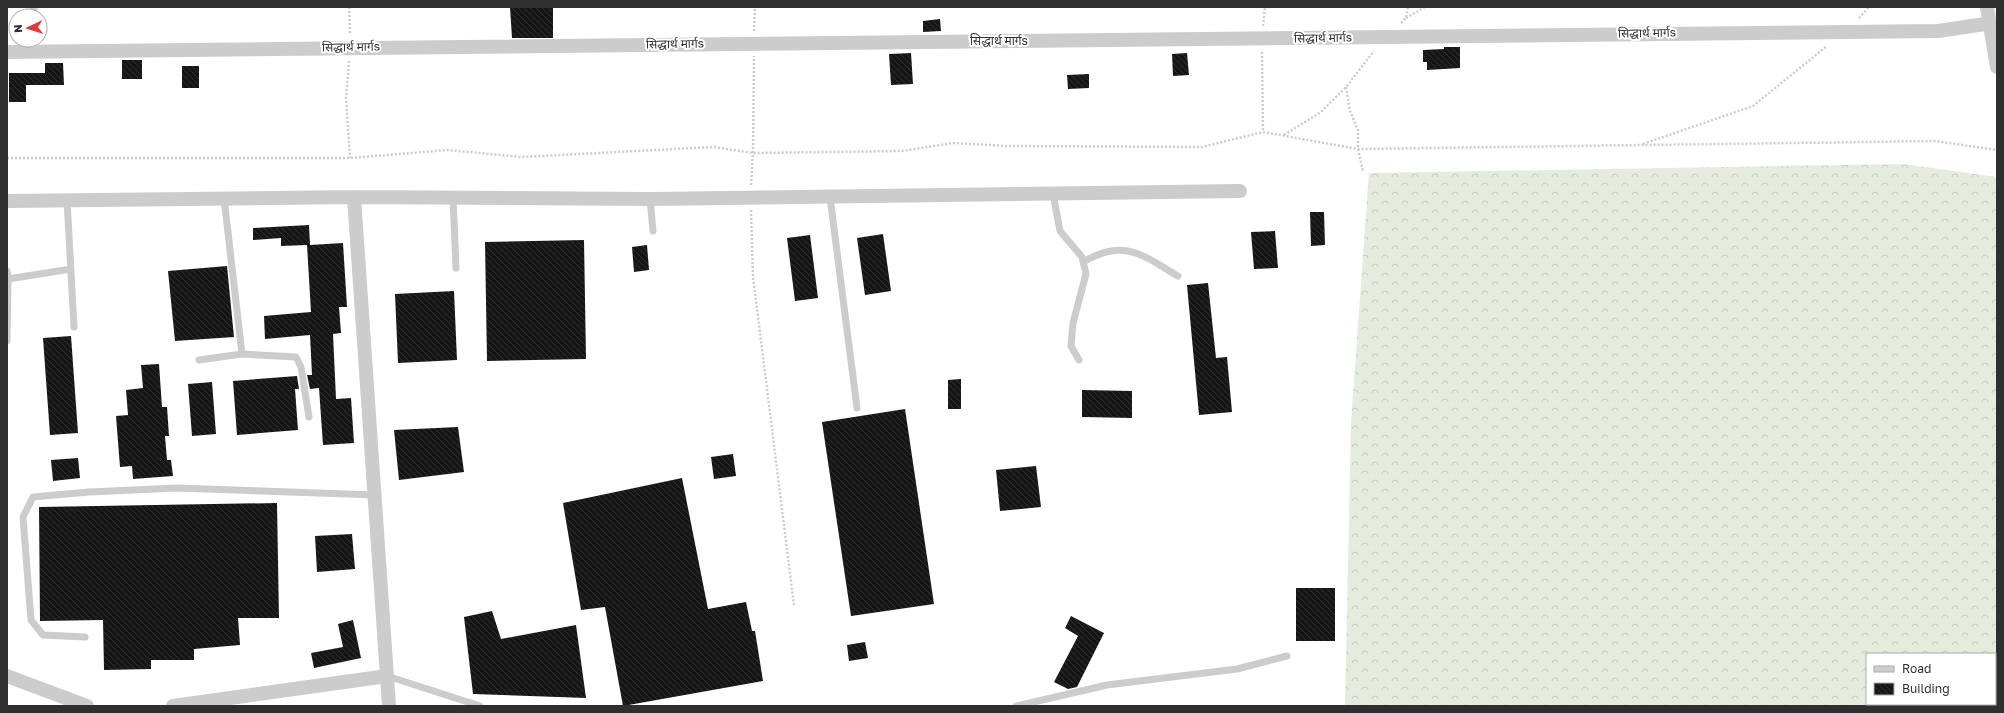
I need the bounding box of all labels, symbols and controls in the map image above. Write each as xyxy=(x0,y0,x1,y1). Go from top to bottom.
north arrow xyxy=(8,8,48,48)
text: N xyxy=(11,24,24,33)
street label: सिद्धार्थ मार्गs xyxy=(1618,24,1676,41)
street label: सिद्धार्थ मार्गs xyxy=(1294,29,1352,46)
street label: सिद्धार्थ मार्गs xyxy=(970,33,1028,48)
street label: सिद्धार्थ मार्गs xyxy=(646,35,704,52)
street label: सिद्धार्थ मार्गs xyxy=(322,38,380,55)
legend xyxy=(1866,653,1996,705)
text: Road xyxy=(1902,661,1931,676)
text: Building xyxy=(1902,681,1950,696)

